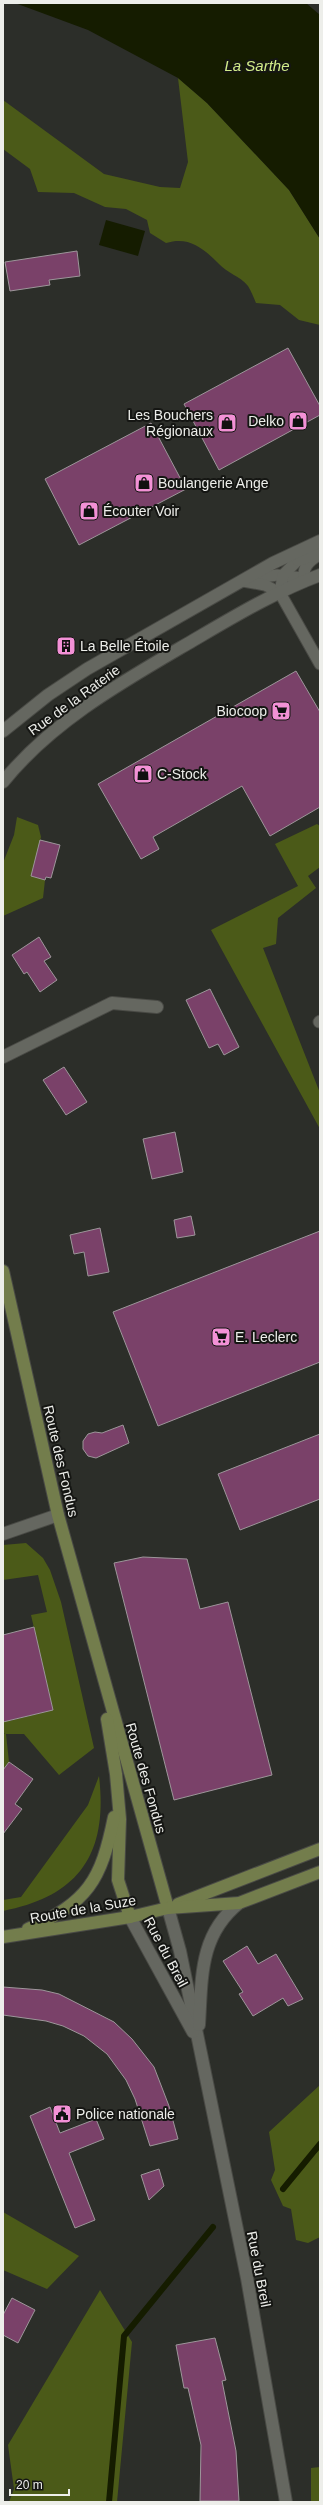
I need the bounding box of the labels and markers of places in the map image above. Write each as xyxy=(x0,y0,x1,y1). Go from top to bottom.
place label: Les Bouchers Régionaux xyxy=(127,407,213,439)
shop icon: Delko xyxy=(287,410,309,432)
shop icon: Les Bouchers Régionaux xyxy=(216,412,238,434)
place label: Delko xyxy=(248,413,284,429)
shop icon: Boulangerie Ange xyxy=(133,472,155,494)
place label: Boulangerie Ange xyxy=(158,475,269,491)
shop icon: Écouter Voir xyxy=(78,500,100,522)
place label: Écouter Voir xyxy=(103,503,180,519)
building icon: La Belle Étoile xyxy=(55,635,77,657)
place label: La Belle Étoile xyxy=(80,638,170,654)
supermarket icon: Biocoop xyxy=(270,700,292,722)
place label: Biocoop xyxy=(216,703,267,719)
shop icon: C-Stock xyxy=(132,763,154,785)
place label: C-Stock xyxy=(157,766,208,782)
supermarket icon: E. Leclerc xyxy=(210,1326,232,1348)
place label: E. Leclerc xyxy=(235,1329,297,1345)
public building icon: Police nationale xyxy=(51,2103,73,2125)
place label: Police nationale xyxy=(76,2106,175,2122)

